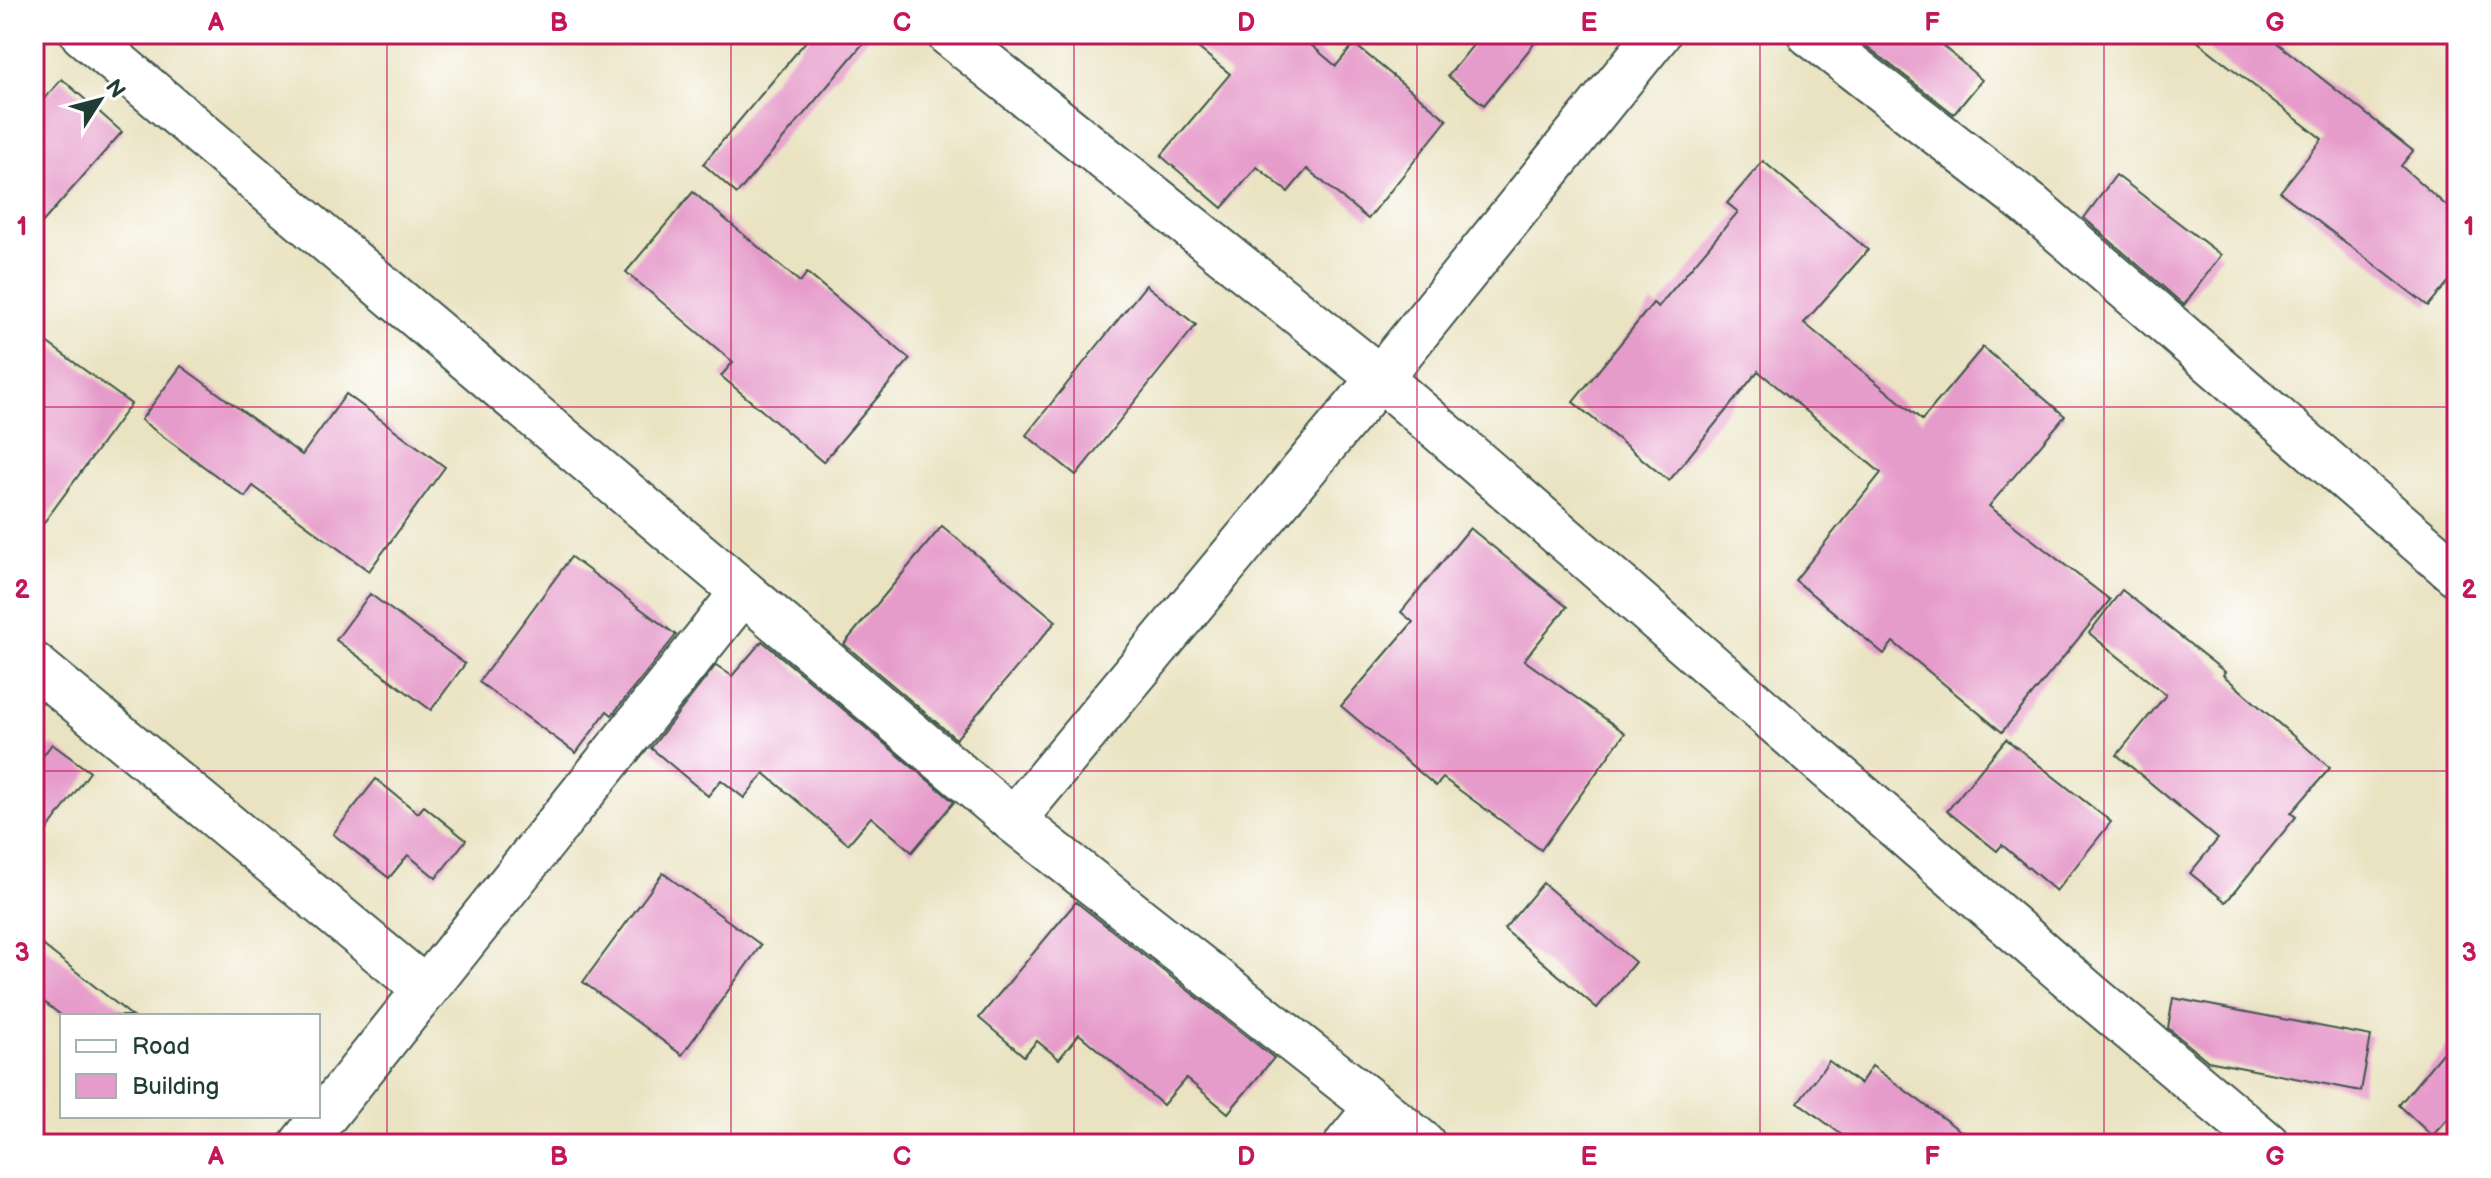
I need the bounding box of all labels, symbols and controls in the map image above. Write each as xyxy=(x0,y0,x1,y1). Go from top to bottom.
text: A xyxy=(207,8,224,39)
text: B xyxy=(550,8,568,39)
text: C xyxy=(893,8,911,39)
text: D xyxy=(1237,8,1255,39)
text: E xyxy=(1581,8,1598,39)
text: F xyxy=(1924,8,1940,39)
text: G xyxy=(2265,8,2285,39)
north arrow xyxy=(60,60,140,140)
text: N xyxy=(99,75,131,104)
text: 1 xyxy=(17,212,27,243)
text: 1 xyxy=(2464,212,2474,243)
text: 2 xyxy=(14,575,30,606)
text: 2 xyxy=(2461,575,2477,606)
text: 3 xyxy=(14,938,30,969)
text: 3 xyxy=(2461,938,2477,969)
legend xyxy=(60,1014,320,1118)
text: Road xyxy=(132,1032,190,1061)
text: Building xyxy=(132,1072,219,1101)
text: A xyxy=(207,1142,224,1173)
text: B xyxy=(550,1142,568,1173)
text: C xyxy=(893,1142,911,1173)
text: D xyxy=(1237,1142,1255,1173)
text: E xyxy=(1581,1142,1598,1173)
text: F xyxy=(1924,1142,1940,1173)
text: G xyxy=(2265,1142,2285,1173)

